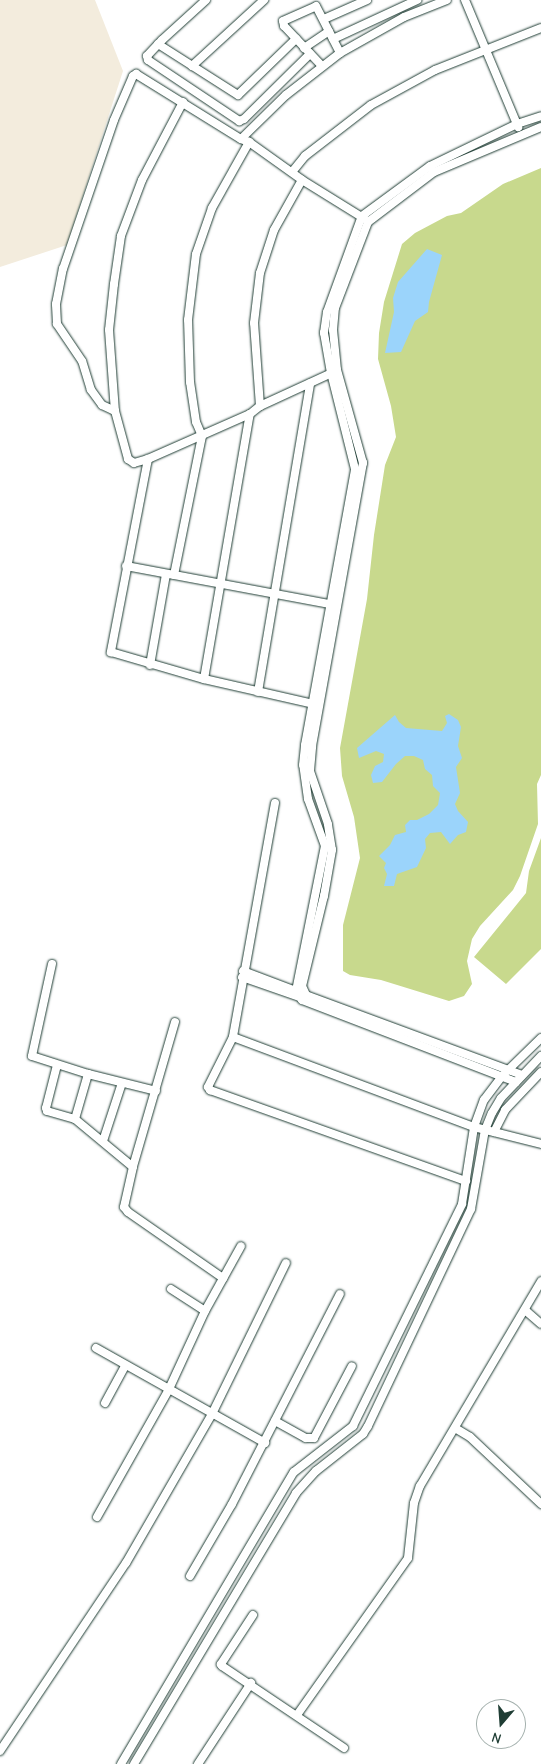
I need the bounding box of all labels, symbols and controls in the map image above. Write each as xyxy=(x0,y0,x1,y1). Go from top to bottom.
north arrow xyxy=(476,1699,526,1749)
text: N xyxy=(490,1728,503,1747)

